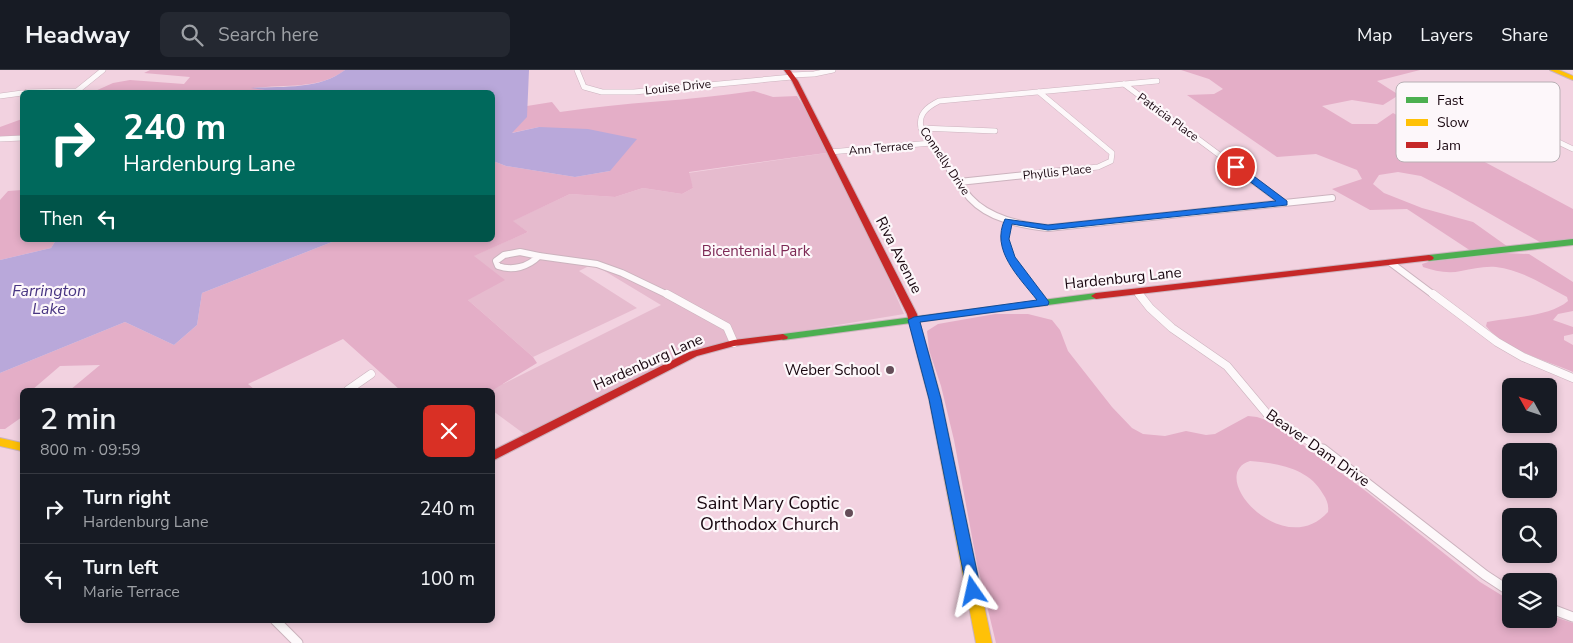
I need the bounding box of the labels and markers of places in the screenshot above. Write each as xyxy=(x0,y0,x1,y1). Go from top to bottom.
pin xyxy=(1215,146,1257,188)
place label: Weber School xyxy=(785,360,881,380)
marker: Weber School xyxy=(884,364,896,376)
place label: Saint Mary Coptic Orthodox Church xyxy=(697,491,839,536)
marker: Saint Mary Coptic Orthodox Church xyxy=(843,507,855,519)

